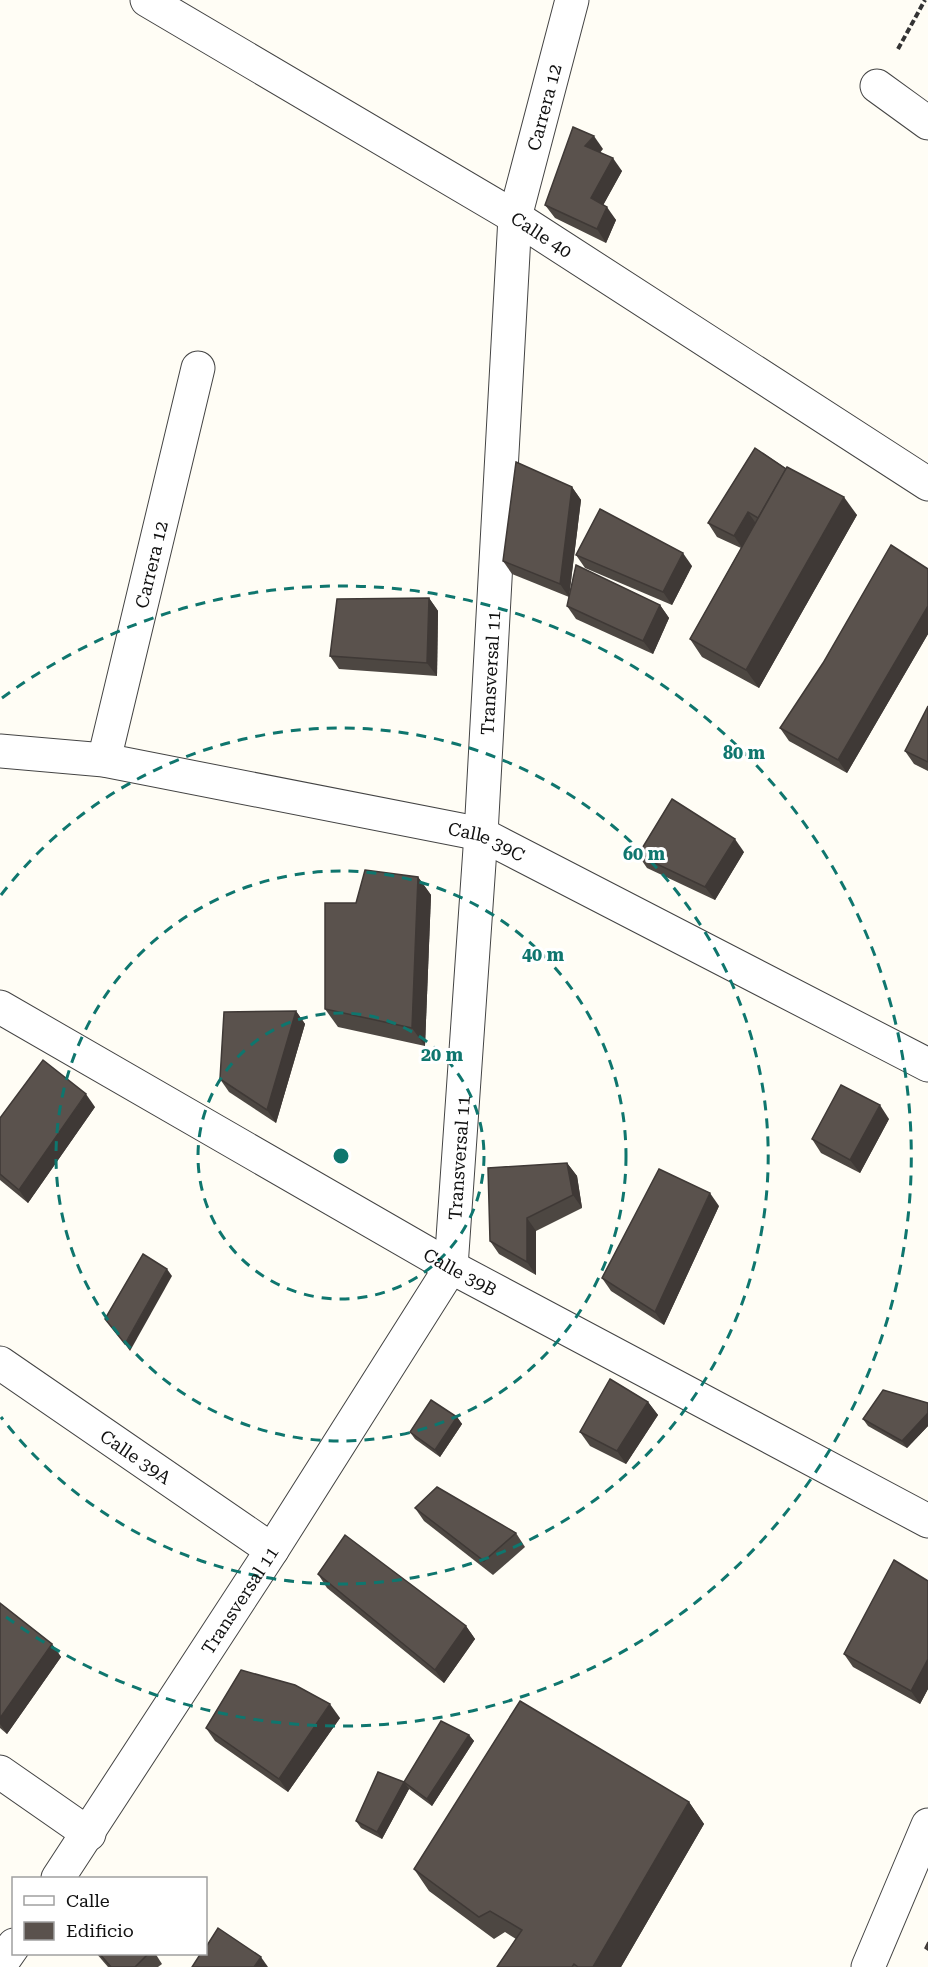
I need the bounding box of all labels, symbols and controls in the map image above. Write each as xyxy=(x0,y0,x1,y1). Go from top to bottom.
street label: Carrera 12 xyxy=(522,62,565,153)
street label: Calle 40 xyxy=(507,207,576,262)
street label: Carrera 12 xyxy=(130,519,171,610)
street label: Transversal 11 xyxy=(476,610,504,736)
text: 80 m xyxy=(723,742,766,763)
street label: Calle 39C xyxy=(446,817,529,865)
text: 60 m xyxy=(623,843,666,864)
text: 40 m xyxy=(522,944,565,965)
text: 20 m xyxy=(421,1044,464,1065)
street label: Transversal 11 xyxy=(444,1095,473,1221)
centre of rings xyxy=(331,1146,351,1166)
street label: Calle 39B xyxy=(420,1243,501,1300)
street label: Calle 39A xyxy=(97,1425,176,1488)
street label: Transversal 11 xyxy=(197,1542,282,1658)
legend xyxy=(12,1877,207,1955)
text: Calle xyxy=(66,1890,110,1911)
text: Edificio xyxy=(66,1920,134,1941)

